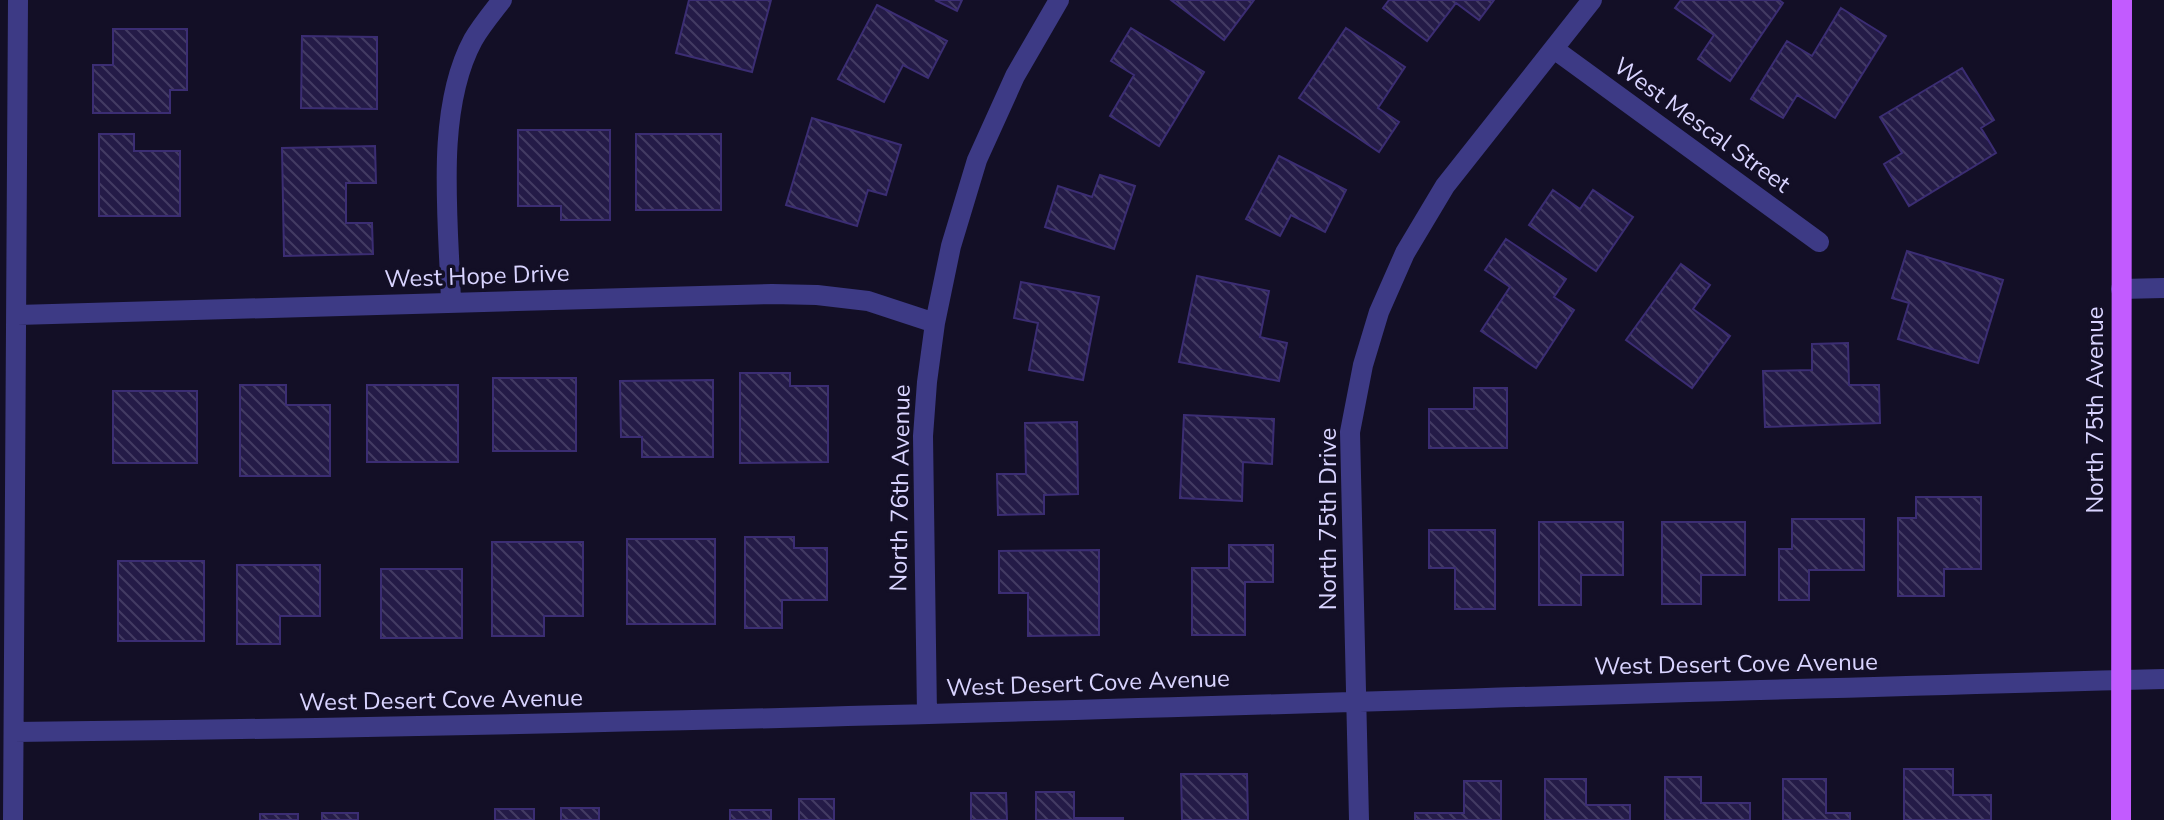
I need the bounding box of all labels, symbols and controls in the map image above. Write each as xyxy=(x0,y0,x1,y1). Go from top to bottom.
street label: West Mescal Street xyxy=(1607,50,1797,200)
street label: West Hope Drive xyxy=(384,257,570,295)
street label: North 75th Avenue xyxy=(2079,306,2111,514)
street label: North 76th Avenue xyxy=(882,384,918,592)
street label: North 75th Drive xyxy=(1312,428,1344,610)
street label: West Desert Cove Avenue xyxy=(1594,646,1878,682)
street label: West Desert Cove Avenue xyxy=(946,662,1230,704)
street label: West Desert Cove Avenue xyxy=(299,682,583,718)

